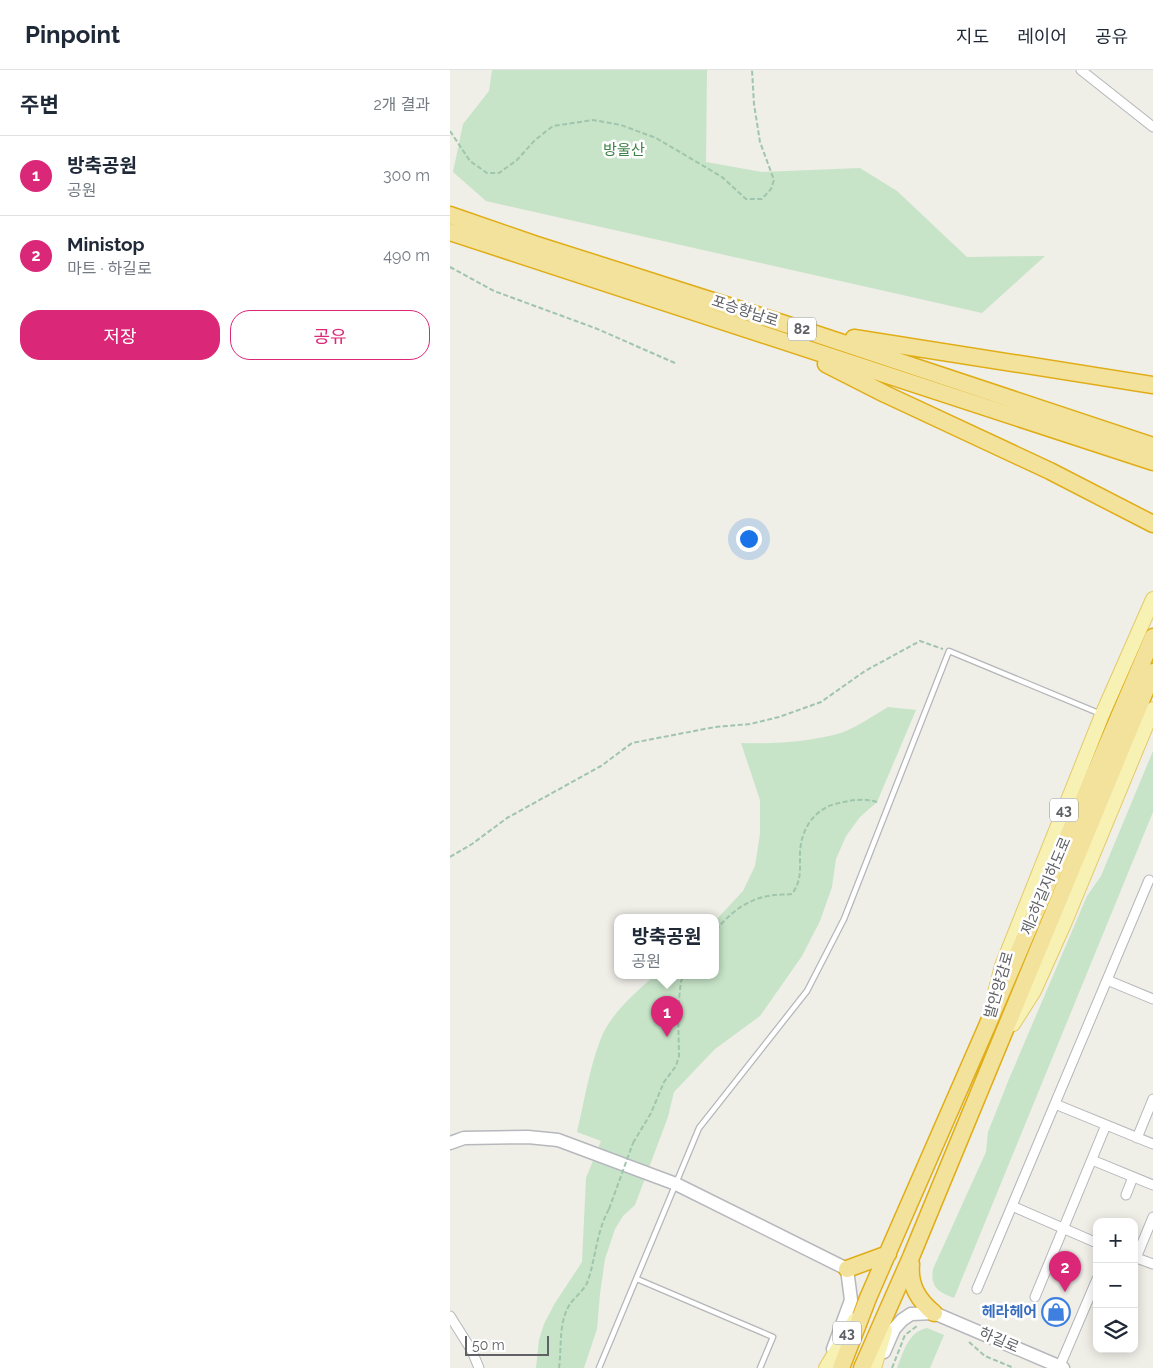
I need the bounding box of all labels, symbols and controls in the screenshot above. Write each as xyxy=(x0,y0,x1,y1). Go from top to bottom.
text: Pinpoint xyxy=(25,20,120,49)
text: 지도 xyxy=(956,26,989,47)
text: 레이어 xyxy=(1017,26,1067,47)
text: 공유 xyxy=(1095,26,1128,47)
text: 주변 xyxy=(20,92,59,117)
text: 2개 결과 xyxy=(373,95,430,114)
park label: 방울산 xyxy=(603,141,645,159)
text: 방축공원 xyxy=(67,154,137,176)
text: 1 xyxy=(32,166,40,185)
text: 300 m xyxy=(383,166,430,185)
text: 공원 xyxy=(67,181,96,200)
text: Ministop xyxy=(67,233,145,255)
text: 2 xyxy=(31,246,41,265)
text: 490 m xyxy=(383,246,430,265)
text: 마트 · 하길로 xyxy=(67,259,152,278)
street label: 포승향남로 xyxy=(709,292,781,330)
button: 저장 xyxy=(20,310,220,360)
button: 공유 xyxy=(230,310,430,360)
road number: 82 xyxy=(788,318,816,340)
your location xyxy=(736,526,762,552)
road number: 43 xyxy=(1050,798,1078,822)
street label: 제2하길지하도로 xyxy=(1017,834,1075,938)
popup xyxy=(614,914,719,979)
text: 방축공원 xyxy=(632,925,701,947)
street label: 발안양감로 xyxy=(981,949,1017,1021)
text: 공원 xyxy=(632,952,661,971)
pin: 1 xyxy=(651,996,683,1037)
map controls xyxy=(1093,1218,1138,1353)
button: + xyxy=(1093,1218,1138,1263)
pin: 2 xyxy=(1049,1251,1081,1292)
button: − xyxy=(1093,1263,1138,1308)
shop icon: 헤라헤어 xyxy=(1041,1297,1071,1327)
place label: 헤라헤어 xyxy=(982,1303,1037,1321)
button: layers xyxy=(1093,1308,1138,1353)
road number: 43 xyxy=(833,1322,861,1344)
street label: 하길로 xyxy=(976,1324,1022,1356)
scale bar xyxy=(465,1333,549,1356)
text: 50 m xyxy=(472,1337,505,1353)

